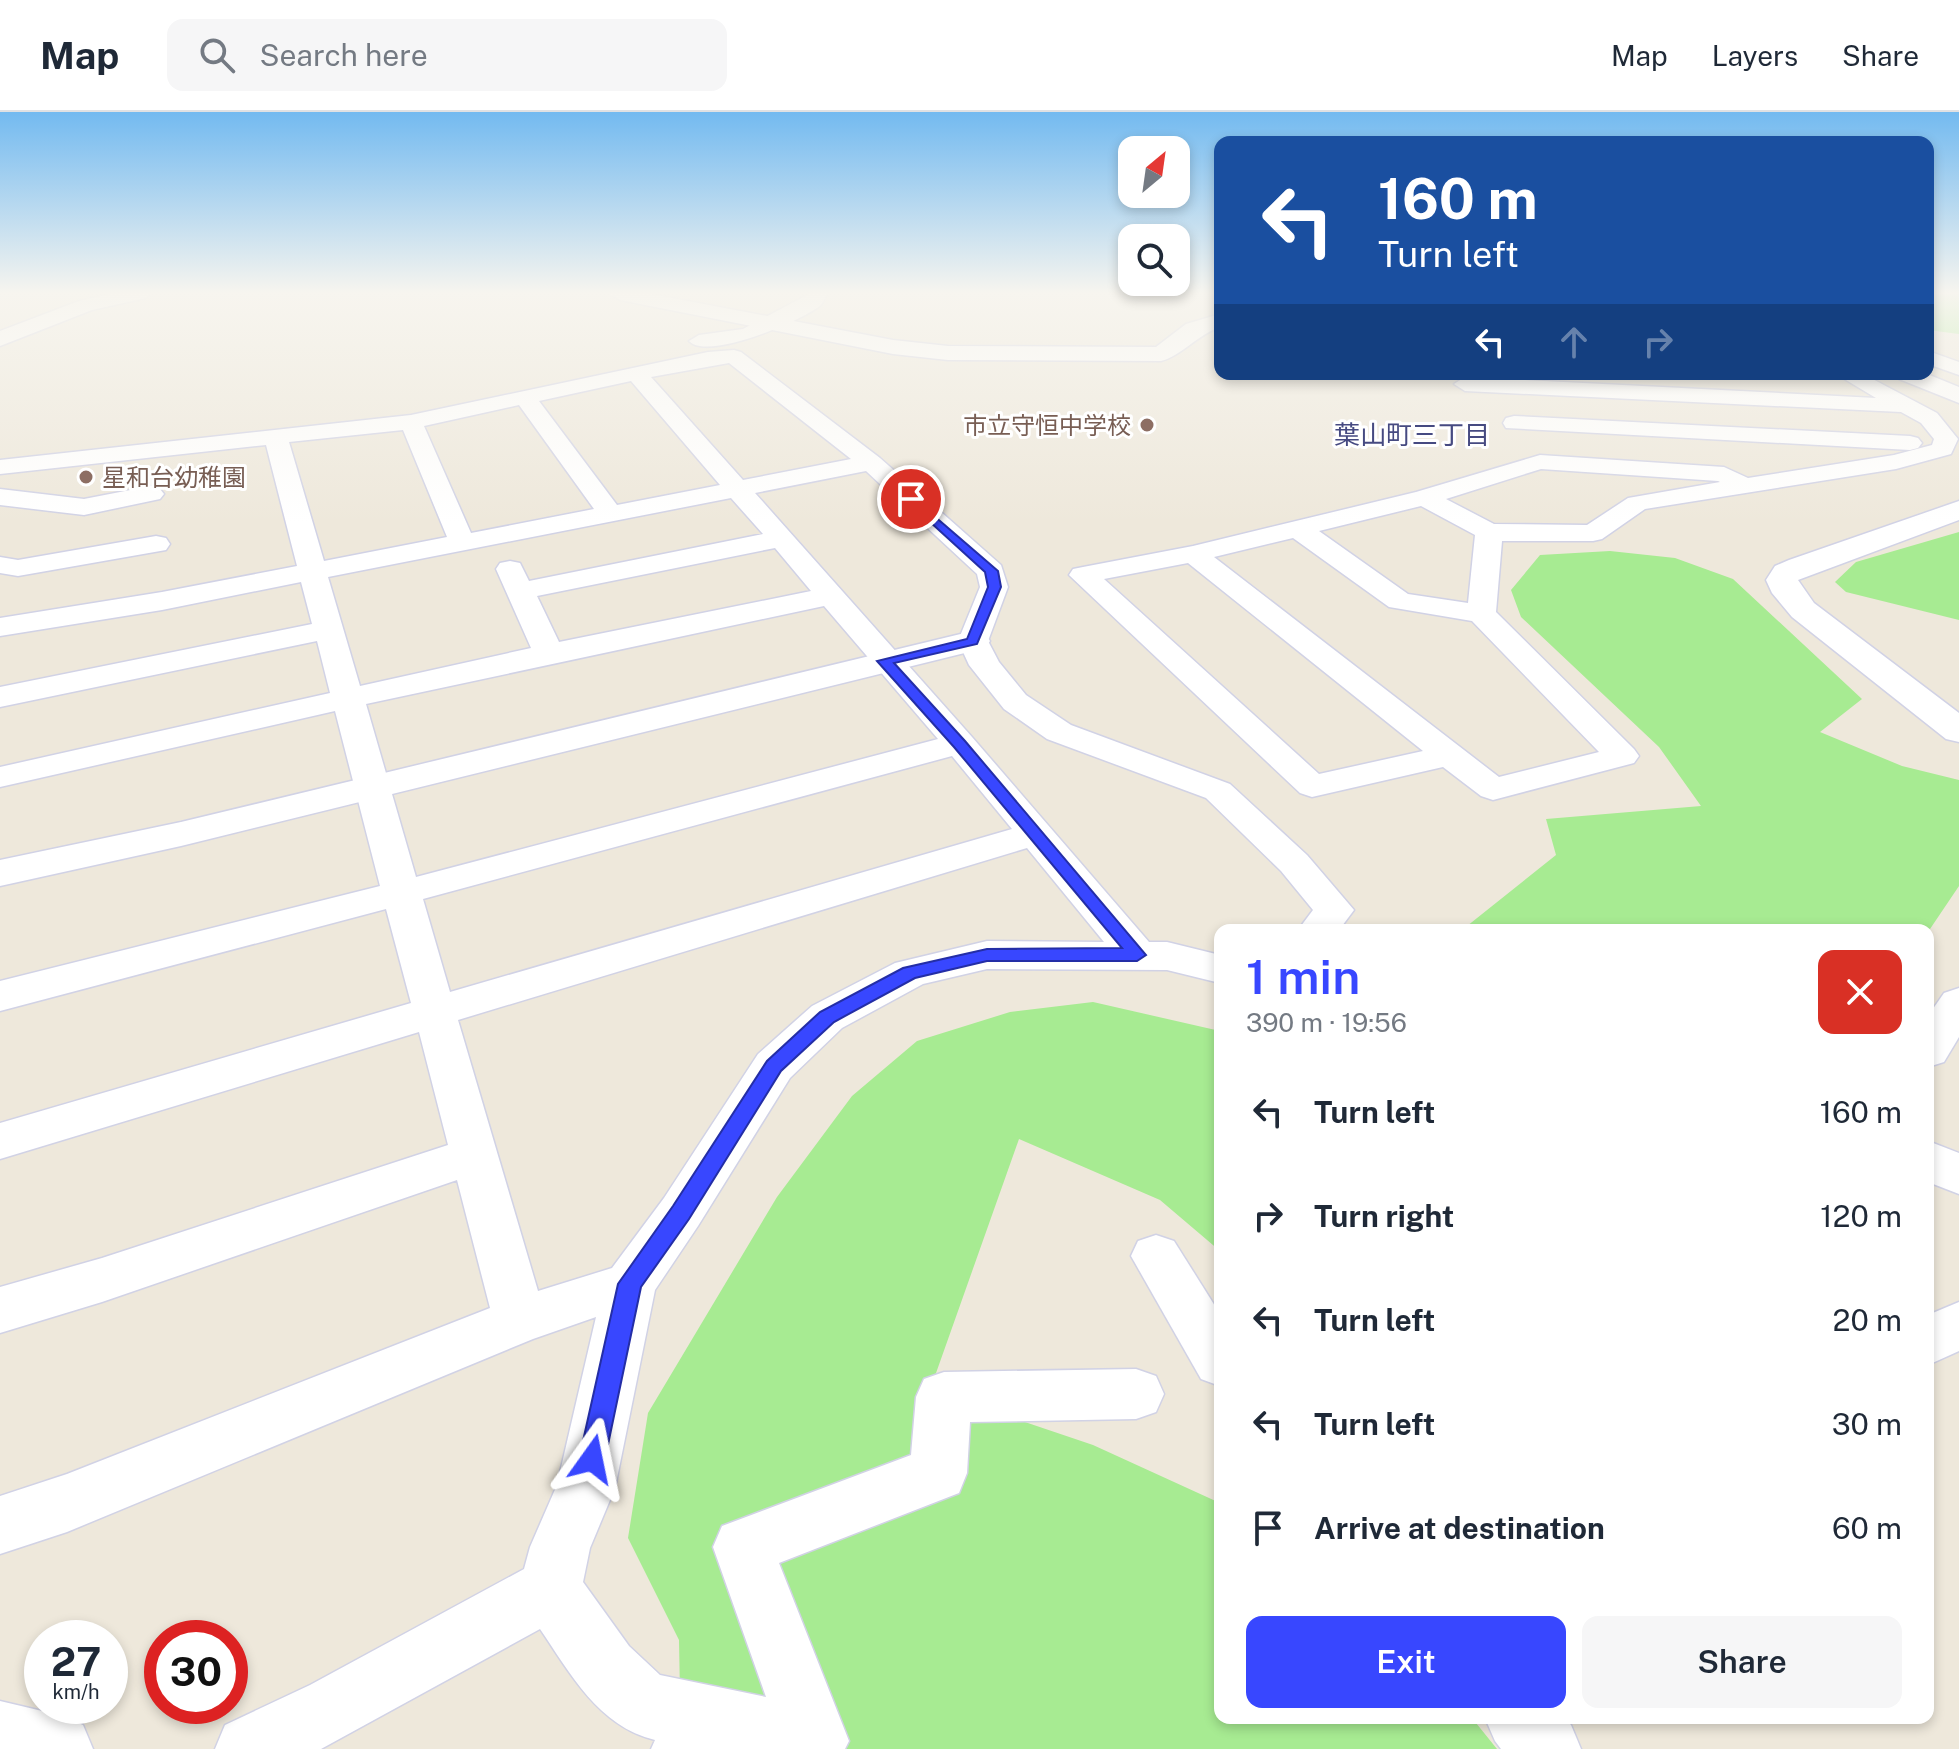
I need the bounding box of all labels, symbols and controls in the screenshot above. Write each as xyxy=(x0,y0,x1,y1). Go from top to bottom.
search box xyxy=(167,19,727,91)
text: Map xyxy=(40,33,119,78)
icon: search xyxy=(195,33,239,77)
text: Search here xyxy=(259,37,428,73)
text: Map xyxy=(1611,39,1668,72)
text: Layers xyxy=(1712,39,1798,72)
text: Share xyxy=(1842,39,1919,72)
north arrow xyxy=(1118,136,1190,208)
map controls xyxy=(1118,136,1190,296)
text: 160 m xyxy=(1378,166,1538,232)
icon: left xyxy=(1246,168,1350,272)
button: search xyxy=(1118,224,1190,296)
text: Turn left xyxy=(1378,233,1519,275)
icon: left xyxy=(1468,320,1512,364)
icon: ahead xyxy=(1552,320,1596,364)
icon: right xyxy=(1636,320,1680,364)
place label: 市立守恒中学校 xyxy=(963,411,1131,439)
marker: 市立守恒中学校 xyxy=(1138,416,1156,434)
district label: 葉山町三丁目 xyxy=(1334,419,1490,450)
place label: 星和台幼稚園 xyxy=(102,463,246,491)
pin xyxy=(877,465,945,533)
marker: 星和台幼稚園 xyxy=(77,468,95,486)
icon: arrive xyxy=(889,477,933,521)
text: 1 min xyxy=(1246,948,1360,1005)
button: close xyxy=(1818,950,1902,1034)
text: 390 m · 19:56 xyxy=(1246,1007,1407,1038)
icon: left xyxy=(1246,1090,1290,1134)
text: Turn left xyxy=(1314,1094,1435,1130)
text: 160 m xyxy=(1820,1094,1902,1130)
icon: right xyxy=(1246,1194,1290,1238)
text: Turn right xyxy=(1314,1198,1454,1234)
text: 120 m xyxy=(1820,1198,1902,1234)
icon: left xyxy=(1246,1298,1290,1342)
text: Turn left xyxy=(1314,1302,1435,1338)
text: 20 m xyxy=(1833,1302,1902,1338)
icon: left xyxy=(1246,1402,1290,1446)
text: Turn left xyxy=(1314,1406,1435,1442)
text: 30 m xyxy=(1832,1406,1902,1442)
position arrow xyxy=(550,1417,634,1501)
icon: arrive xyxy=(1246,1506,1290,1550)
text: Arrive at destination xyxy=(1314,1510,1605,1546)
text: 60 m xyxy=(1832,1510,1902,1546)
button: Exit xyxy=(1246,1616,1566,1708)
button: Share xyxy=(1582,1616,1902,1708)
speed limit sign: 30 xyxy=(144,1620,248,1724)
text: 27 xyxy=(51,1638,101,1685)
text: km/h xyxy=(52,1680,100,1704)

